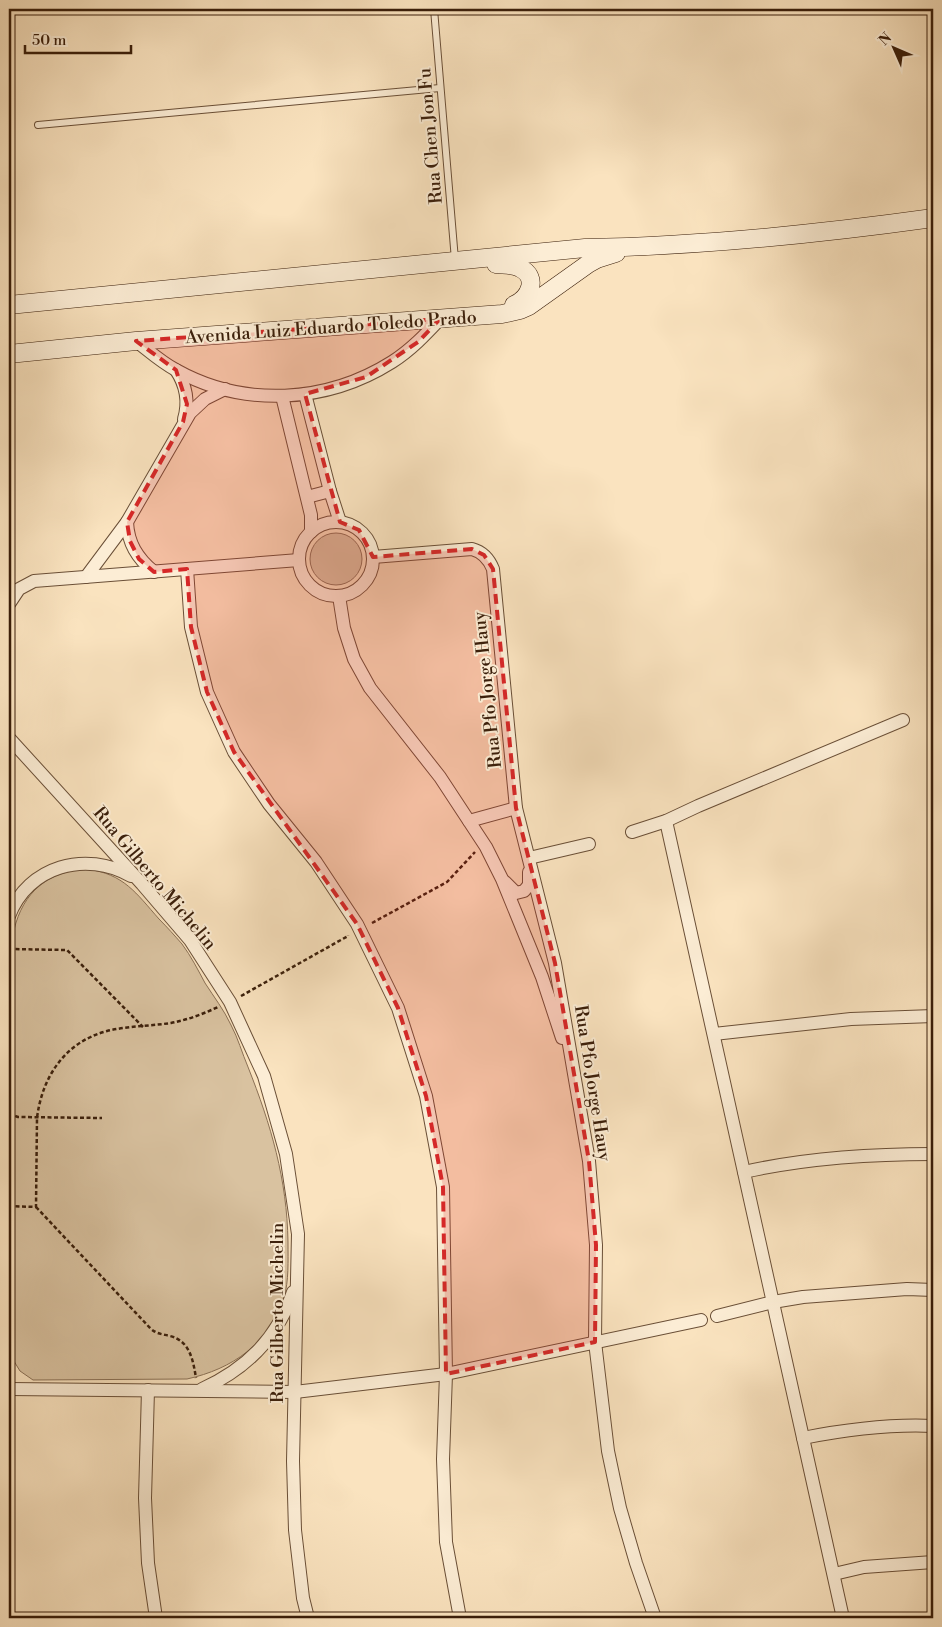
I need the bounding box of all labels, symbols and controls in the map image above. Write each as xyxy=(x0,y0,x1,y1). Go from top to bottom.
scale bar xyxy=(25,22,131,54)
north arrow xyxy=(870,22,920,72)
text: N xyxy=(875,29,896,50)
text: 50 m xyxy=(32,31,66,50)
street label: Rua Chen Jon Fu xyxy=(413,66,448,205)
street label: Avenida Luiz Eduardo Toledo Prado xyxy=(183,306,478,349)
street label: Rua Pfo Jorge Hauy xyxy=(468,610,507,770)
street label: Rua Gilberto Michelin xyxy=(88,802,222,955)
street label: Rua Pfo Jorge Hauy xyxy=(569,1003,616,1163)
street label: Rua Gilberto Michelin xyxy=(266,1223,289,1403)

